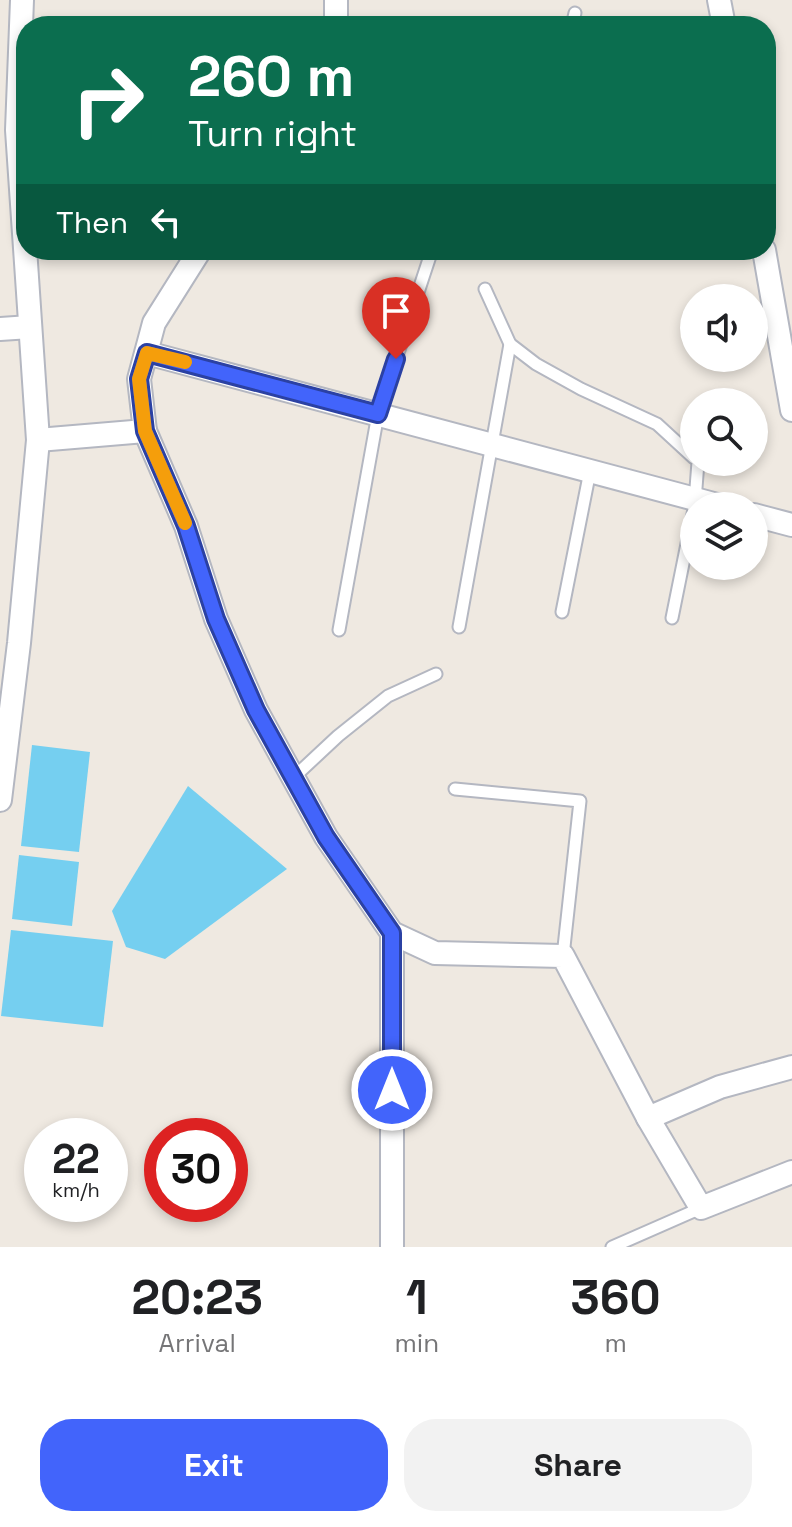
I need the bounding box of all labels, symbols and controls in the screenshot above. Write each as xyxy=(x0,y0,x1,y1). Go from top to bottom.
text: 260 m xyxy=(188,41,354,112)
icon: right xyxy=(56,48,160,152)
text: Turn right xyxy=(188,111,357,157)
icon: left xyxy=(144,200,188,244)
text: Then xyxy=(56,203,128,242)
pin xyxy=(362,277,430,359)
map controls xyxy=(680,284,768,580)
button: sound xyxy=(680,284,768,372)
icon: arrive xyxy=(374,289,418,333)
button: search xyxy=(680,388,768,476)
button: layers xyxy=(680,492,768,580)
position arrow xyxy=(350,1048,434,1132)
speed limit sign: 30 xyxy=(144,1118,248,1222)
text: 22 xyxy=(52,1134,100,1185)
text: km/h xyxy=(52,1177,100,1203)
text: 20:23 xyxy=(131,1267,263,1328)
text: 1 xyxy=(406,1267,428,1328)
text: 360 xyxy=(571,1267,661,1328)
text: Arrival xyxy=(159,1326,236,1360)
text: min xyxy=(395,1326,439,1360)
text: m xyxy=(604,1326,627,1360)
button: Exit xyxy=(40,1419,388,1511)
button: Share xyxy=(404,1419,752,1511)

